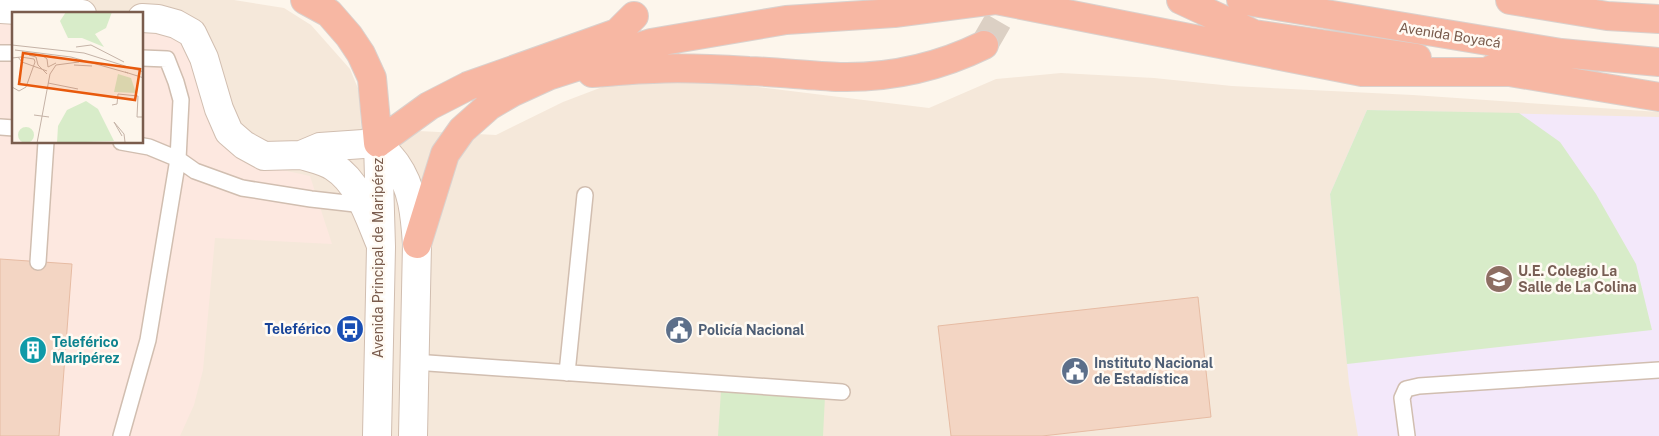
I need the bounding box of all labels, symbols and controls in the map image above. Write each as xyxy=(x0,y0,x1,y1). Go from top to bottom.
inset map xyxy=(12,12,144,144)
street label: Avenida Boyacá xyxy=(1398,19,1502,51)
street label: Avenida Principal de Maripérez xyxy=(370,158,386,358)
place label: U.E. Colegio La Salle de La Colina xyxy=(1518,263,1637,295)
school or university icon: U.E. Colegio La Salle de La Colina xyxy=(1484,264,1514,294)
bus stop icon: Teleférico xyxy=(335,314,365,344)
public building icon: Policía Nacional xyxy=(664,315,694,345)
place label: Teleférico xyxy=(265,321,331,337)
place label: Policía Nacional xyxy=(698,322,805,338)
place label: Teleférico Maripérez xyxy=(52,334,120,366)
building icon: Teleférico Maripérez xyxy=(18,335,48,365)
place label: Instituto Nacional de Estadística xyxy=(1094,355,1214,387)
public building icon: Instituto Nacional de Estadística xyxy=(1060,356,1090,386)

